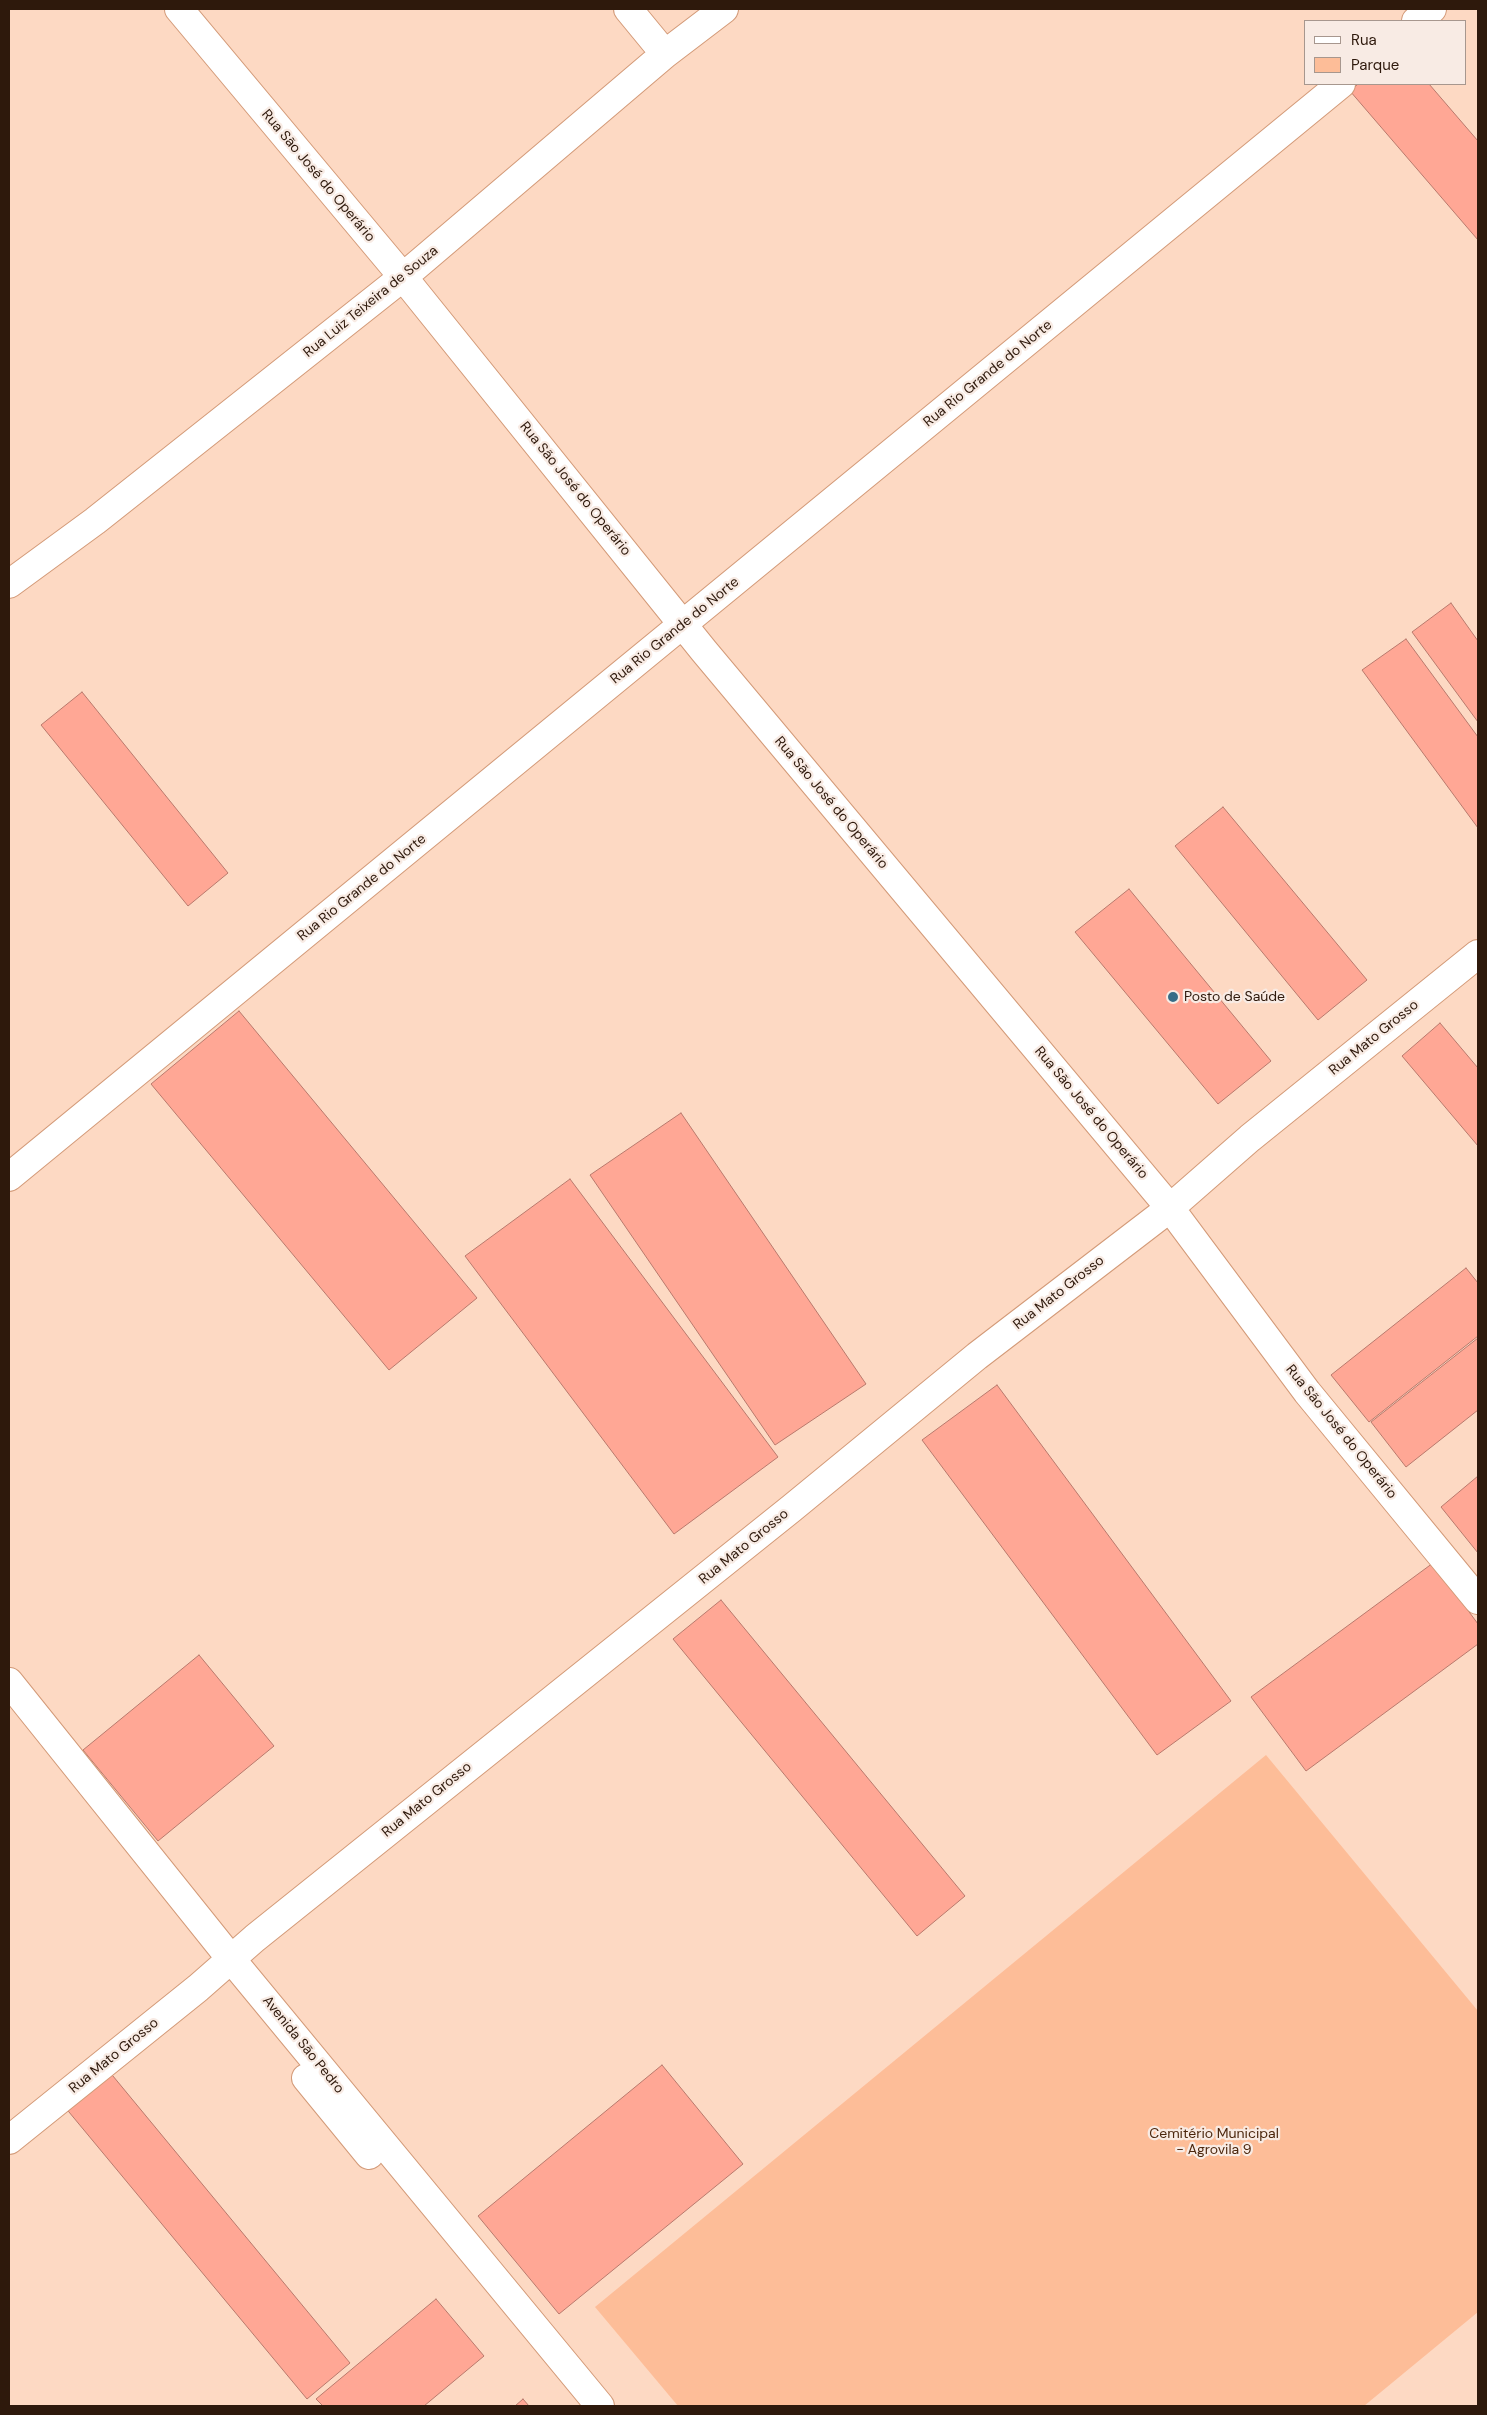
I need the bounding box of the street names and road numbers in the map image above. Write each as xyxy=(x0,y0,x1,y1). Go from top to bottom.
street label: Rua São José do Operário xyxy=(258,106,378,246)
street label: Rua Luiz Teixeira de Souza xyxy=(300,243,442,361)
street label: Rua Rio Grande do Norte xyxy=(920,317,1056,431)
street label: Rua São José do Operário xyxy=(516,419,634,559)
street label: Rua Rio Grande do Norte xyxy=(607,574,743,688)
street label: Rua São José do Operário xyxy=(771,733,891,873)
street label: Rua Rio Grande do Norte xyxy=(294,831,430,945)
street label: Rua Mato Grosso xyxy=(1326,997,1422,1079)
street label: Rua São José do Operário xyxy=(1031,1043,1151,1183)
street label: Rua Mato Grosso xyxy=(1010,1252,1108,1334)
street label: Rua São José do Operário xyxy=(1282,1362,1400,1502)
street label: Rua Mato Grosso xyxy=(696,1506,792,1588)
street label: Rua Mato Grosso xyxy=(379,1759,475,1841)
street label: Avenida São Pedro xyxy=(259,1993,347,2097)
street label: Rua Mato Grosso xyxy=(66,2015,162,2097)

